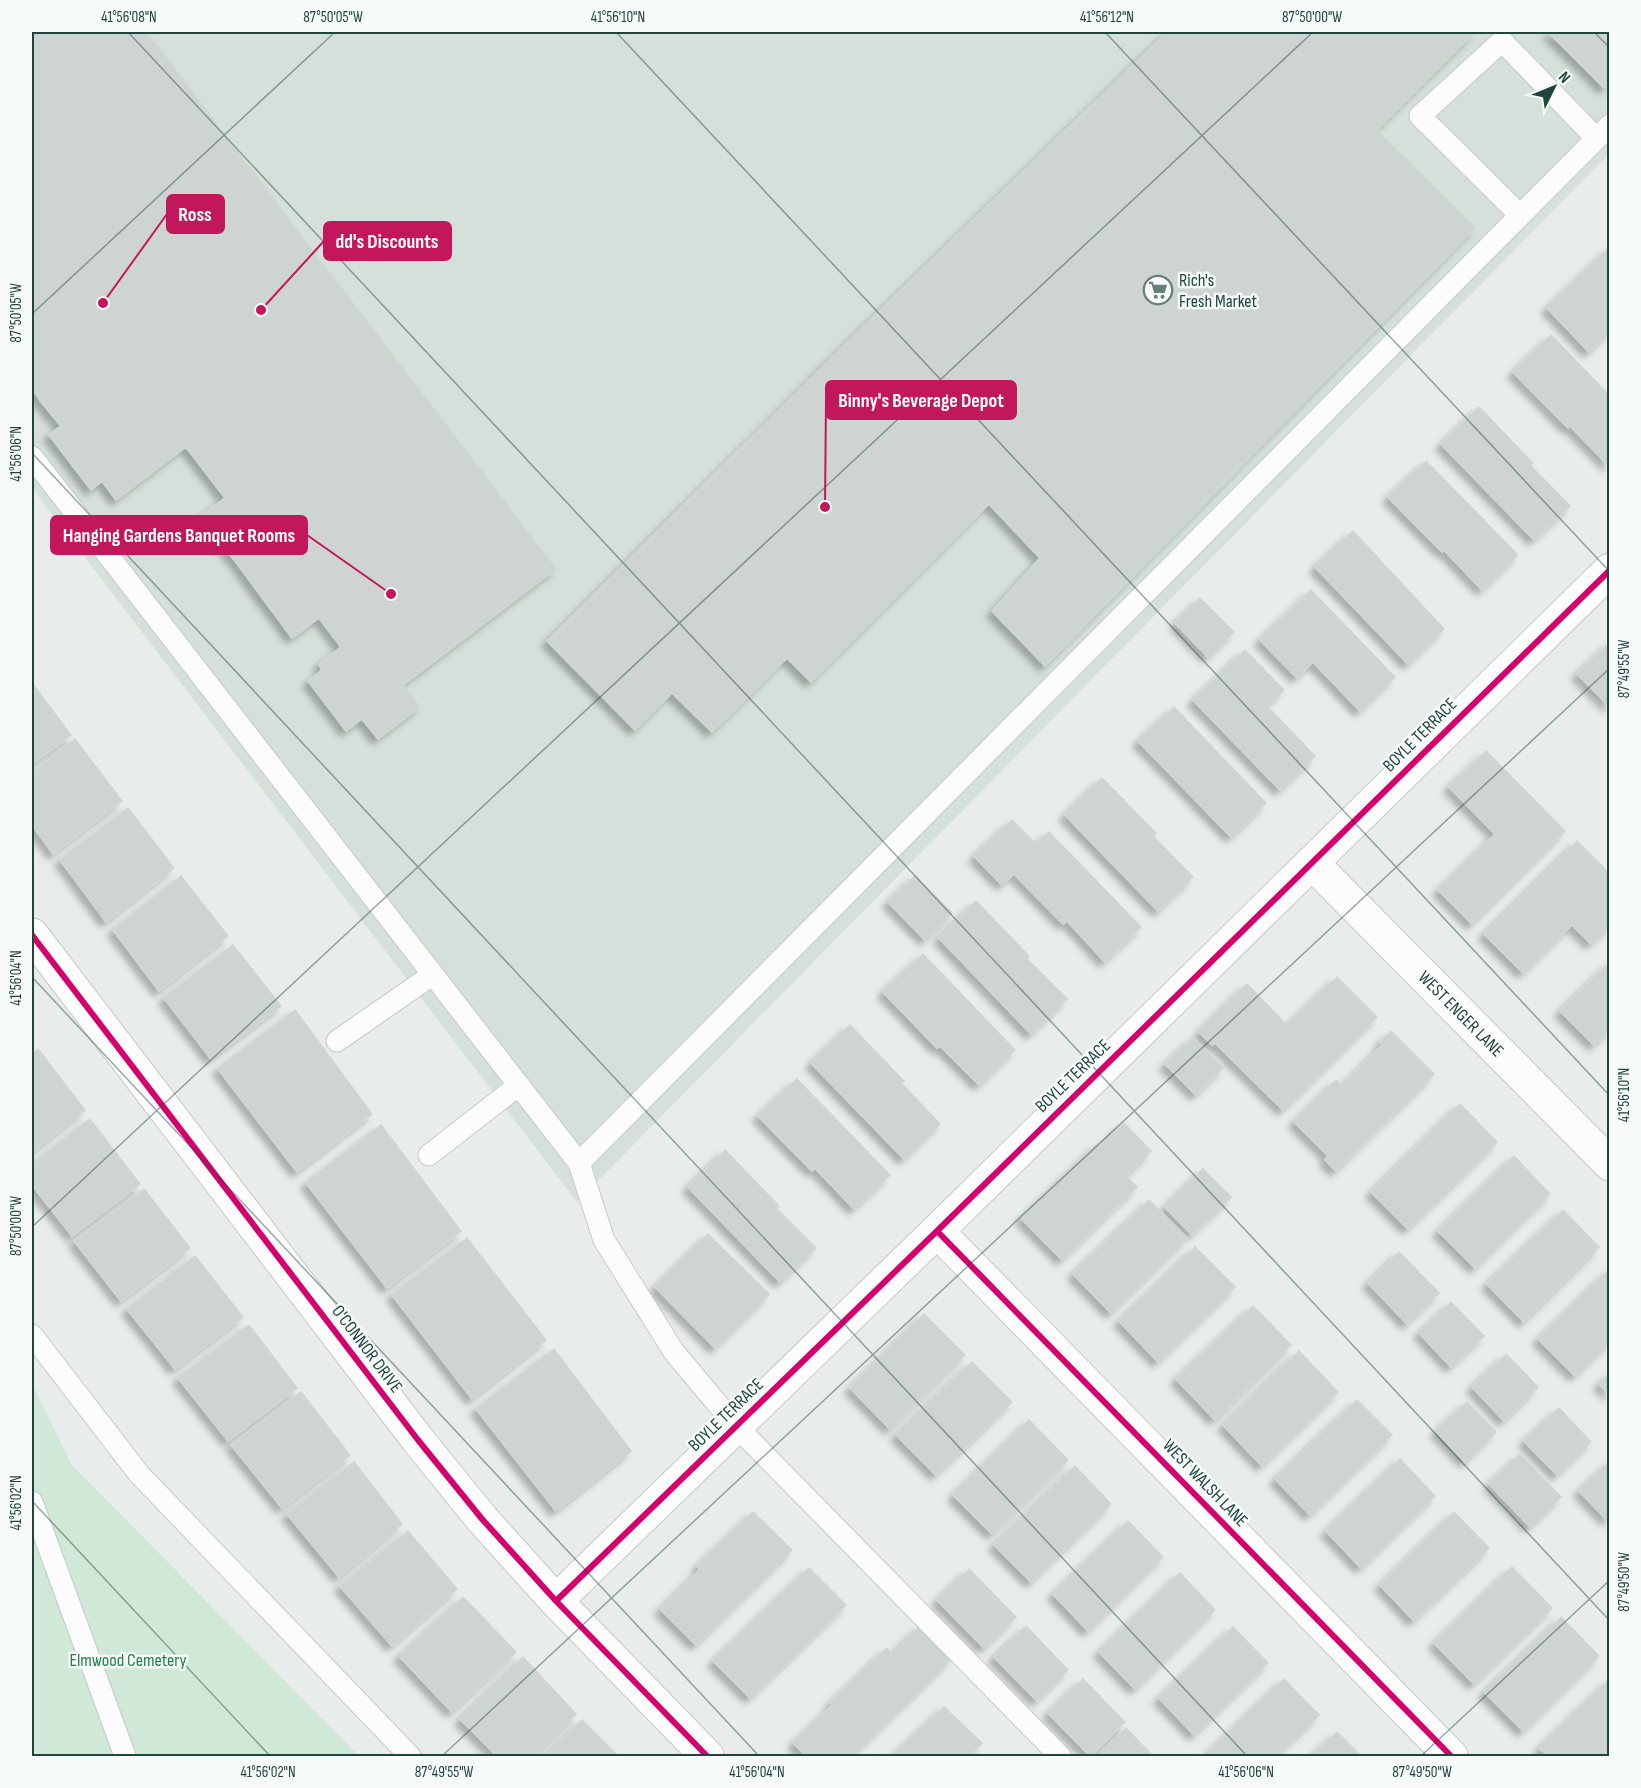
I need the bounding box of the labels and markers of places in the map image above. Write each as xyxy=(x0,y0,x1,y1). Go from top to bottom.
callout: Ross xyxy=(167,195,224,233)
callout: dd's Discounts xyxy=(324,222,451,260)
place label: Rich's Fresh Market xyxy=(1179,270,1258,312)
supermarket icon: Rich's Fresh Market xyxy=(1142,274,1174,306)
callout: Binny's Beverage Depot xyxy=(826,381,1016,419)
callout: Hanging Gardens Banquet Rooms xyxy=(51,516,307,554)

